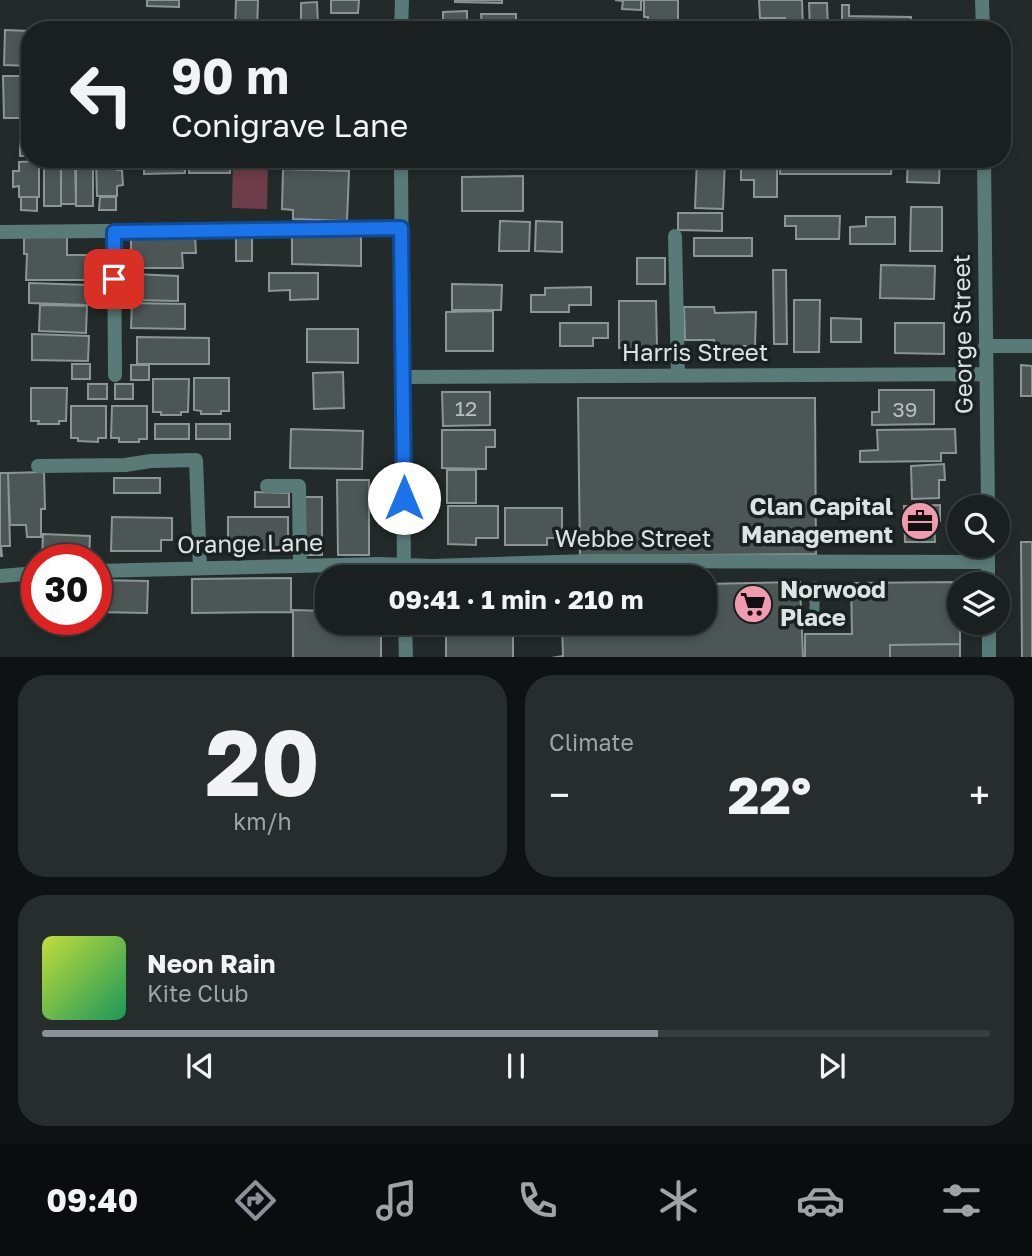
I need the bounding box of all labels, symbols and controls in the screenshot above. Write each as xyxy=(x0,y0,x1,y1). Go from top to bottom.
text: 90 m xyxy=(171,46,289,105)
icon: left xyxy=(56,49,147,140)
text: Conigrave Lane xyxy=(171,106,408,144)
pin xyxy=(84,249,144,309)
street label: George Street xyxy=(946,254,977,414)
icon: arrive xyxy=(95,260,133,298)
street label: Harris Street xyxy=(622,337,768,366)
house number: 12 xyxy=(455,395,477,421)
house number: 39 xyxy=(893,396,918,422)
position arrow xyxy=(367,461,441,535)
place label: Clan Capital Management xyxy=(741,491,893,548)
map controls xyxy=(947,495,1010,635)
button: search xyxy=(947,495,1010,558)
office icon: Clan Capital Management xyxy=(899,500,941,542)
street label: Webbe Street xyxy=(555,523,711,552)
street label: Orange Lane xyxy=(177,527,323,558)
speed limit sign: 30 xyxy=(21,544,112,635)
button: layers xyxy=(947,572,1010,635)
place label: Norwood Place xyxy=(780,574,886,631)
supermarket icon: Norwood Place xyxy=(732,583,774,625)
text: 09:41 · 1 min · 210 m xyxy=(389,584,643,615)
text: 20 xyxy=(205,707,320,816)
text: Climate xyxy=(549,728,634,756)
text: 22° xyxy=(728,763,811,825)
text: − xyxy=(549,772,570,817)
text: + xyxy=(969,772,990,817)
text: km/h xyxy=(233,807,292,835)
text: Neon Rain xyxy=(147,948,276,979)
text: Kite Club xyxy=(147,979,248,1007)
icon: previous xyxy=(181,1047,219,1085)
icon: pause xyxy=(497,1047,535,1085)
icon: next xyxy=(813,1047,851,1085)
icon: directions xyxy=(231,1176,280,1225)
icon: music xyxy=(372,1176,421,1225)
icon: phone xyxy=(513,1176,562,1225)
icon: climate xyxy=(654,1176,703,1225)
icon: car xyxy=(796,1176,845,1225)
icon: filters xyxy=(937,1176,986,1225)
text: 09:40 xyxy=(46,1181,138,1219)

